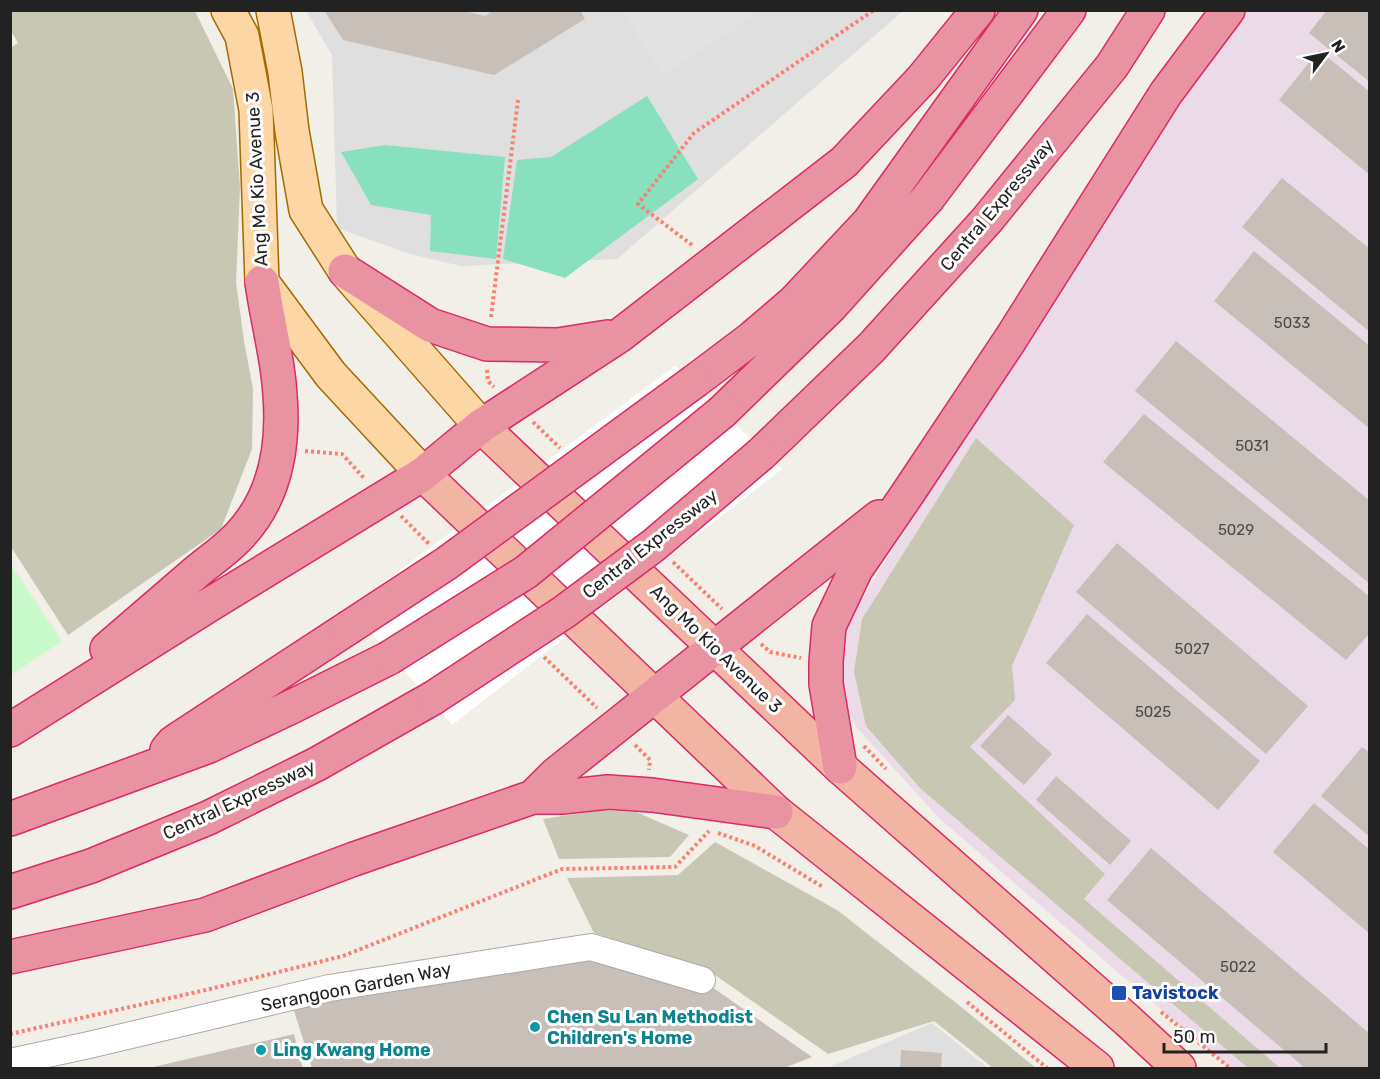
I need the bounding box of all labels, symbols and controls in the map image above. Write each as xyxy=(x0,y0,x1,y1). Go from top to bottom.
north arrow xyxy=(1296,24,1356,84)
text: N xyxy=(1327,36,1349,56)
street label: Ang Mo Kio Avenue 3 xyxy=(241,91,273,267)
street label: Central Expressway xyxy=(935,135,1059,275)
house number: 5033 xyxy=(1274,314,1310,332)
house number: 5031 xyxy=(1235,437,1269,455)
street label: Central Expressway xyxy=(578,484,722,604)
house number: 5029 xyxy=(1218,521,1254,539)
street label: Ang Mo Kio Avenue 3 xyxy=(645,580,787,718)
house number: 5027 xyxy=(1175,640,1210,658)
house number: 5025 xyxy=(1135,703,1171,721)
street label: Central Expressway xyxy=(159,755,319,845)
street label: Serangoon Garden Way xyxy=(259,958,453,1016)
house number: 5022 xyxy=(1220,958,1256,976)
place label: Tavistock xyxy=(1132,982,1219,1004)
marker: Tavistock xyxy=(1110,984,1128,1002)
place label: Chen Su Lan Methodist Children's Home xyxy=(547,1006,753,1049)
scale bar xyxy=(1164,1016,1326,1054)
marker: Chen Su Lan Methodist Children's Home xyxy=(528,1020,542,1034)
text: 50 m xyxy=(1173,1026,1216,1048)
place label: Ling Kwang Home xyxy=(273,1039,431,1061)
marker: Ling Kwang Home xyxy=(254,1043,268,1057)

